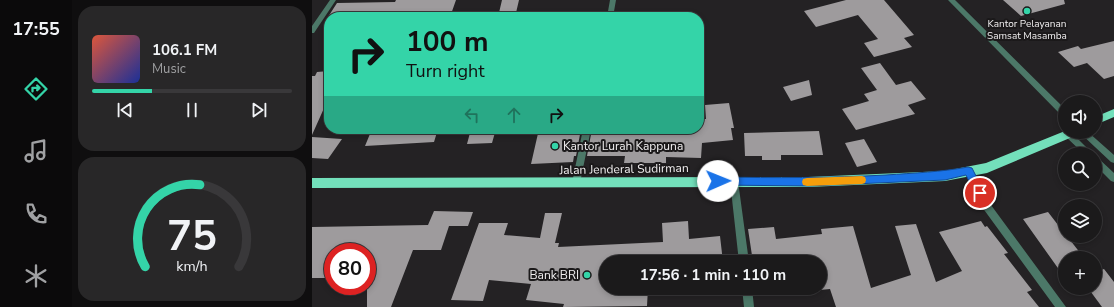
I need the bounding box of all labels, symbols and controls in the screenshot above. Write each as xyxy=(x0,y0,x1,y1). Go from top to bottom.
marker: Kantor Pelayanan Samsat Masamba xyxy=(1022,6,1032,16)
text: 17:55 xyxy=(12,17,60,41)
place label: Kantor Pelayanan Samsat Masamba xyxy=(987,17,1067,43)
text: 100 m xyxy=(406,23,489,61)
icon: right xyxy=(340,28,392,80)
text: 106.1 FM xyxy=(152,40,217,60)
text: Turn right xyxy=(406,59,485,83)
text: Music xyxy=(152,60,186,78)
icon: directions xyxy=(22,75,50,103)
map controls xyxy=(1058,95,1102,295)
button: sound xyxy=(1058,95,1102,139)
icon: previous xyxy=(114,99,136,121)
icon: pause xyxy=(181,99,203,121)
icon: next xyxy=(248,99,270,121)
icon: left xyxy=(461,104,483,126)
icon: ahead xyxy=(503,104,525,126)
icon: right xyxy=(545,104,567,126)
icon: music xyxy=(22,137,50,165)
place label: Kantor Lurah Kappuna xyxy=(563,138,683,154)
marker: Kantor Lurah Kappuna xyxy=(550,141,560,151)
button: search xyxy=(1058,147,1102,191)
street label: Jalan Jenderal Sudirman xyxy=(558,160,689,178)
position arrow xyxy=(697,160,739,202)
pin xyxy=(963,176,997,210)
icon: arrive xyxy=(969,182,991,204)
button: layers xyxy=(1058,199,1102,243)
icon: phone xyxy=(22,200,50,228)
text: 75 xyxy=(167,208,217,265)
speed limit sign: 80 xyxy=(324,243,376,295)
button: + xyxy=(1058,251,1102,295)
text: km/h xyxy=(176,256,208,275)
icon: climate xyxy=(22,262,50,290)
text: 17:56 · 1 min · 110 m xyxy=(640,265,786,285)
place label: Bank BRI xyxy=(529,267,579,283)
marker: Bank BRI xyxy=(582,270,592,280)

